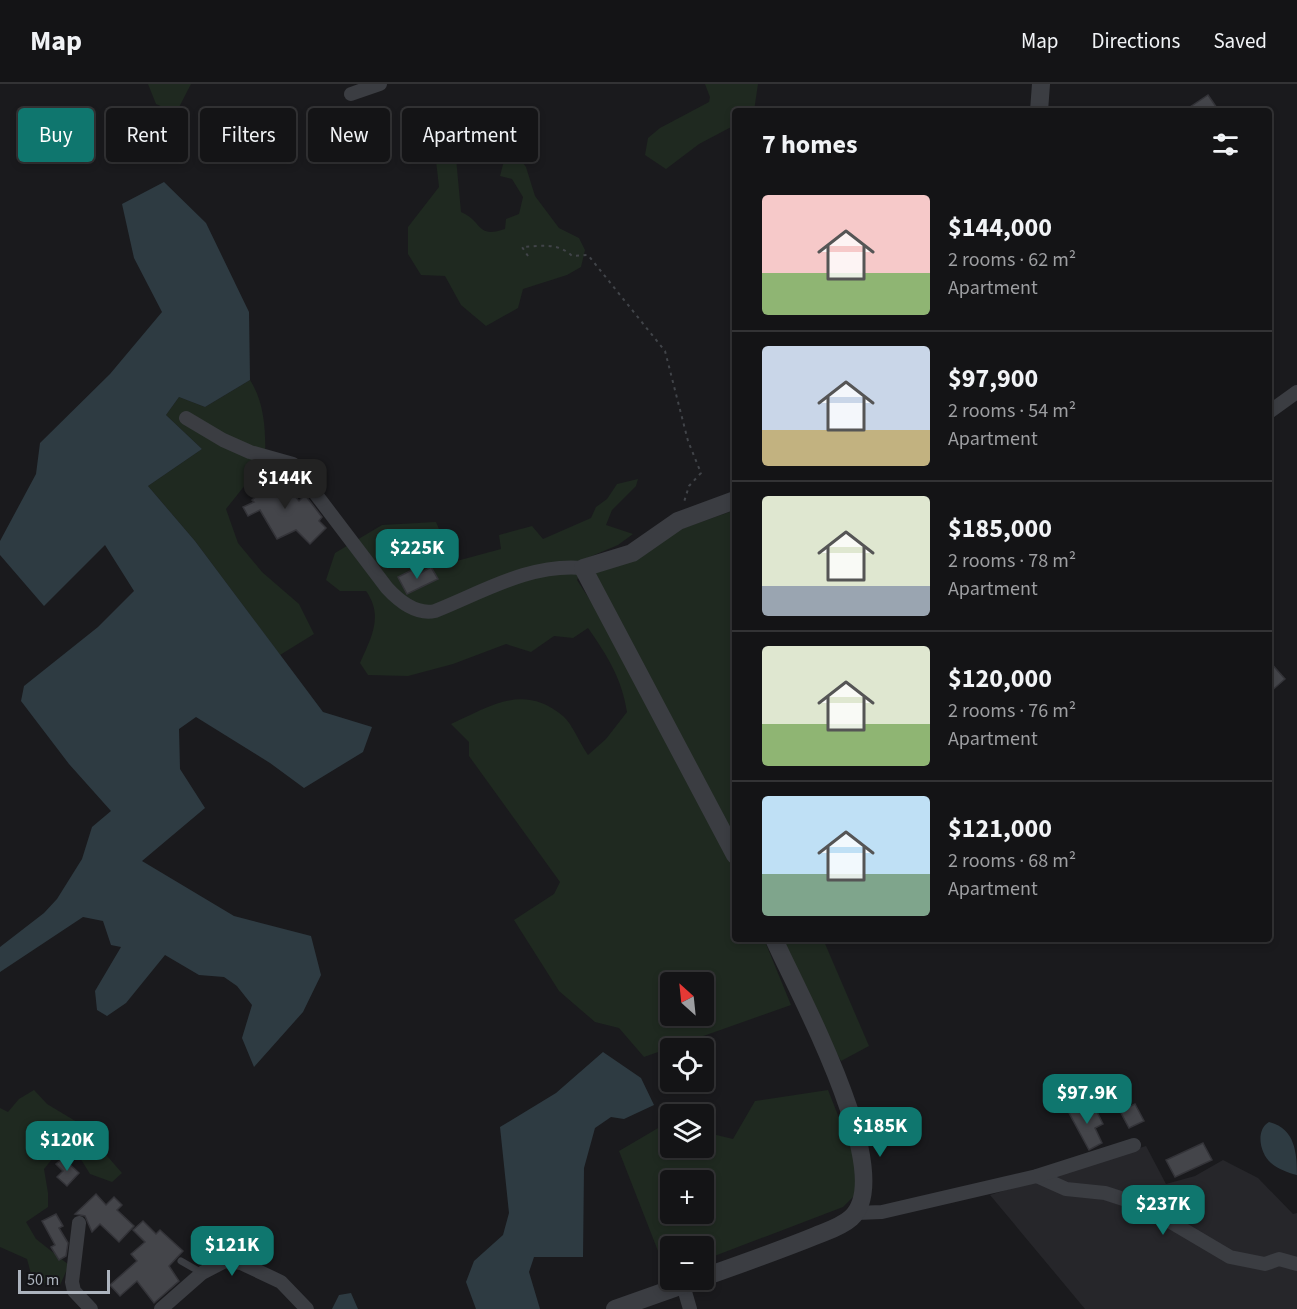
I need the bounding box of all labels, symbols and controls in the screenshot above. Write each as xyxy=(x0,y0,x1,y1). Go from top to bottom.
text: Map xyxy=(30,21,82,61)
text: Map xyxy=(1021,26,1059,56)
text: Directions xyxy=(1092,26,1180,56)
text: Saved xyxy=(1213,26,1267,56)
chip: Buy xyxy=(18,108,94,162)
chip: Rent xyxy=(106,108,188,162)
chip: Filters xyxy=(200,108,296,162)
chip: New xyxy=(308,108,390,162)
chip: Apartment xyxy=(402,108,538,162)
text: 7 homes xyxy=(762,126,857,163)
icon: filters xyxy=(1209,128,1242,161)
text: $144,000 xyxy=(948,209,1052,246)
icon: home xyxy=(810,219,882,291)
text: 2 rooms · 62 m² xyxy=(948,246,1076,274)
text: Apartment xyxy=(948,274,1038,302)
text: $97,900 xyxy=(948,360,1038,397)
icon: home xyxy=(810,370,882,442)
text: 2 rooms · 54 m² xyxy=(948,397,1076,425)
text: Apartment xyxy=(948,425,1038,453)
pin: $144K xyxy=(243,459,327,510)
text: $144K xyxy=(258,464,312,492)
text: $185,000 xyxy=(948,510,1052,547)
icon: home xyxy=(810,520,882,592)
pin: $225K xyxy=(375,529,459,580)
text: $225K xyxy=(390,534,444,562)
text: 2 rooms · 78 m² xyxy=(948,547,1076,575)
text: Apartment xyxy=(948,575,1038,603)
text: $120,000 xyxy=(948,660,1052,697)
icon: home xyxy=(810,670,882,742)
text: 2 rooms · 76 m² xyxy=(948,697,1076,725)
text: Apartment xyxy=(948,725,1038,753)
text: $121,000 xyxy=(948,810,1052,847)
icon: home xyxy=(810,820,882,892)
text: 2 rooms · 68 m² xyxy=(948,847,1076,875)
text: Apartment xyxy=(948,875,1038,903)
north arrow xyxy=(660,972,714,1026)
map controls xyxy=(660,972,714,1290)
button: locate xyxy=(660,1038,714,1092)
pin: $97.9K xyxy=(1038,1074,1136,1125)
text: $97.9K xyxy=(1057,1079,1117,1107)
button: layers xyxy=(660,1104,714,1158)
pin: $185K xyxy=(838,1107,922,1158)
text: $185K xyxy=(853,1112,907,1140)
pin: $120K xyxy=(25,1121,109,1172)
text: $120K xyxy=(40,1126,94,1154)
button: + xyxy=(660,1170,714,1224)
pin: $237K xyxy=(1121,1185,1205,1236)
text: $237K xyxy=(1136,1190,1190,1218)
pin: $121K xyxy=(190,1226,274,1277)
text: $121K xyxy=(205,1231,259,1259)
button: − xyxy=(660,1236,714,1290)
scale bar xyxy=(18,1267,110,1294)
text: 50 m xyxy=(27,1269,59,1291)

